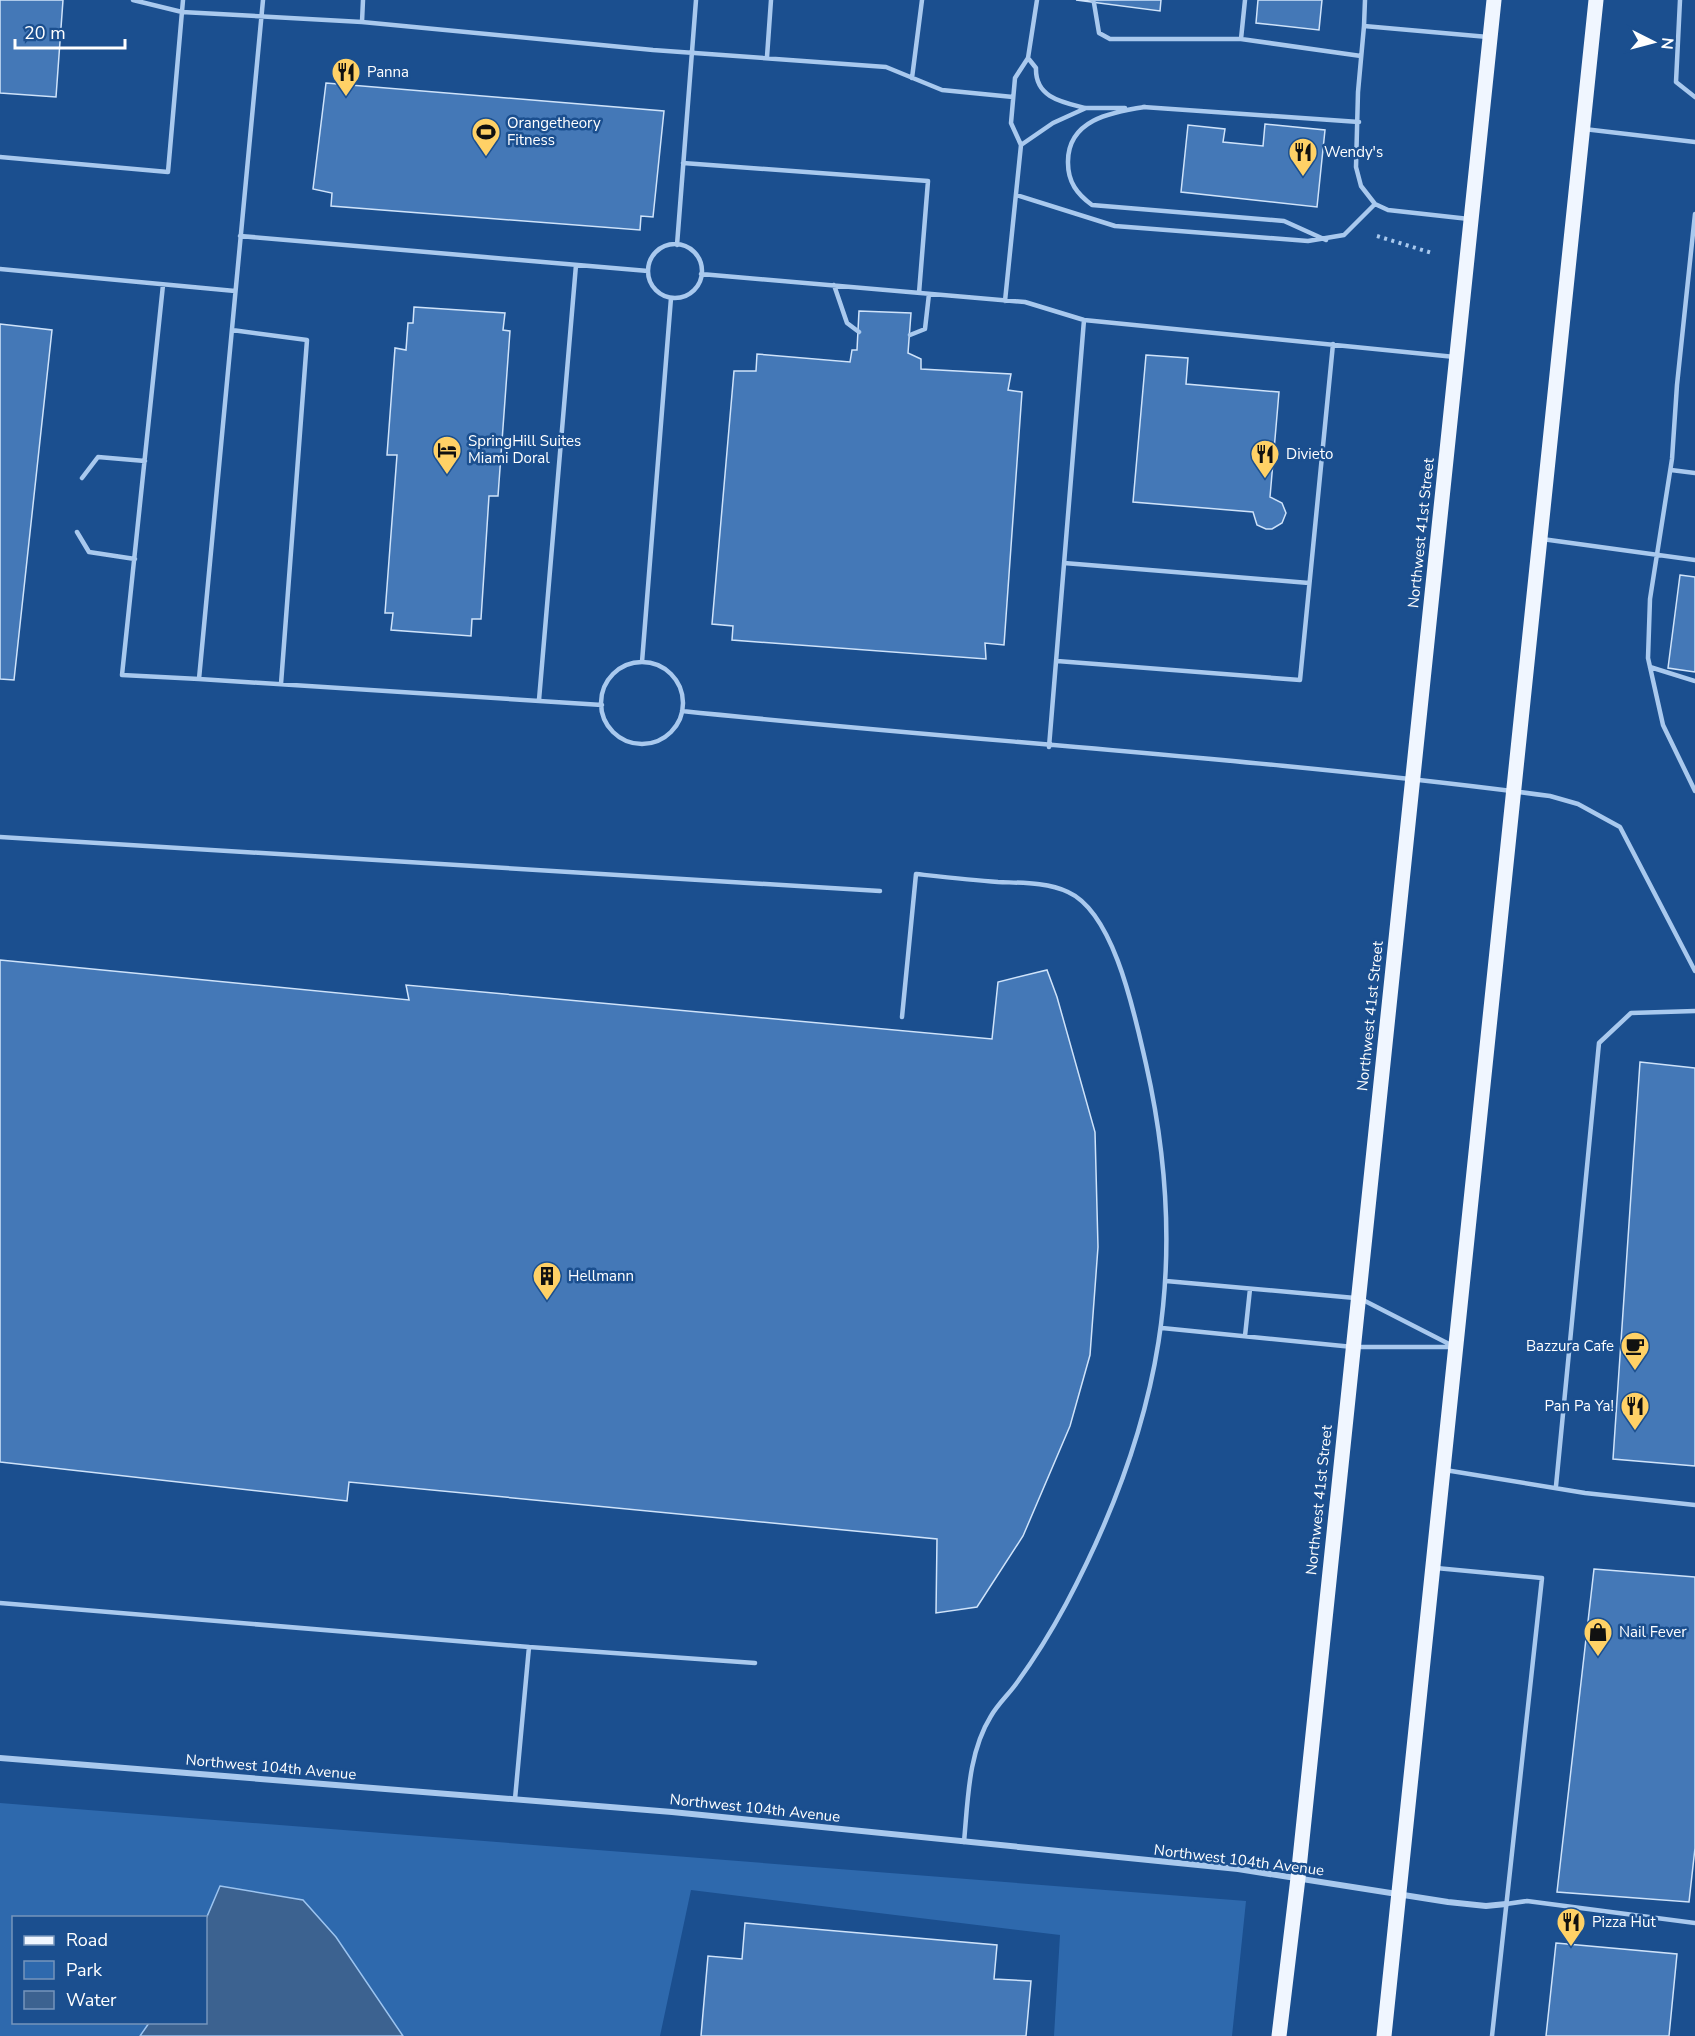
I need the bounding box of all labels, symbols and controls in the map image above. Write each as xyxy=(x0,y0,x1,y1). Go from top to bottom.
scale bar xyxy=(15,12,124,50)
north arrow xyxy=(1623,12,1683,72)
text: 20 m xyxy=(24,21,66,45)
text: N xyxy=(1655,36,1678,51)
restaurant icon: Panna xyxy=(330,56,362,98)
place label: Panna xyxy=(367,62,409,82)
place label: Orangetheory Fitness xyxy=(507,113,601,150)
sports icon: Orangetheory Fitness xyxy=(470,116,502,158)
restaurant icon: Wendy's xyxy=(1287,136,1319,178)
place label: Wendy's xyxy=(1324,142,1383,162)
place label: SpringHill Suites Miami Doral xyxy=(468,431,581,468)
hotel icon: SpringHill Suites Miami Doral xyxy=(431,434,463,476)
restaurant icon: Divieto xyxy=(1249,438,1281,480)
place label: Divieto xyxy=(1286,444,1333,464)
street label: Northwest 41st Street xyxy=(1403,456,1439,609)
street label: Northwest 41st Street xyxy=(1352,939,1388,1092)
building icon: Hellmann xyxy=(531,1260,563,1302)
place label: Hellmann xyxy=(568,1266,634,1286)
cafe icon: Bazzura Cafe xyxy=(1619,1330,1651,1372)
place label: Bazzura Cafe xyxy=(1526,1336,1614,1356)
restaurant icon: Pan Pa Ya! xyxy=(1619,1390,1651,1432)
place label: Pan Pa Ya! xyxy=(1544,1396,1614,1416)
street label: Northwest 41st Street xyxy=(1301,1423,1337,1576)
shop icon: Nail Fever xyxy=(1582,1616,1614,1658)
place label: Nail Fever xyxy=(1619,1622,1687,1642)
street label: Northwest 104th Avenue xyxy=(185,1750,357,1784)
street label: Northwest 104th Avenue xyxy=(669,1789,841,1827)
street label: Northwest 104th Avenue xyxy=(1153,1840,1325,1880)
restaurant icon: Pizza Hut xyxy=(1555,1906,1587,1948)
place label: Pizza Hut xyxy=(1592,1912,1656,1932)
legend xyxy=(12,1916,207,2024)
text: Road xyxy=(66,1928,108,1952)
text: Park xyxy=(66,1958,103,1982)
text: Water xyxy=(66,1988,117,2012)

